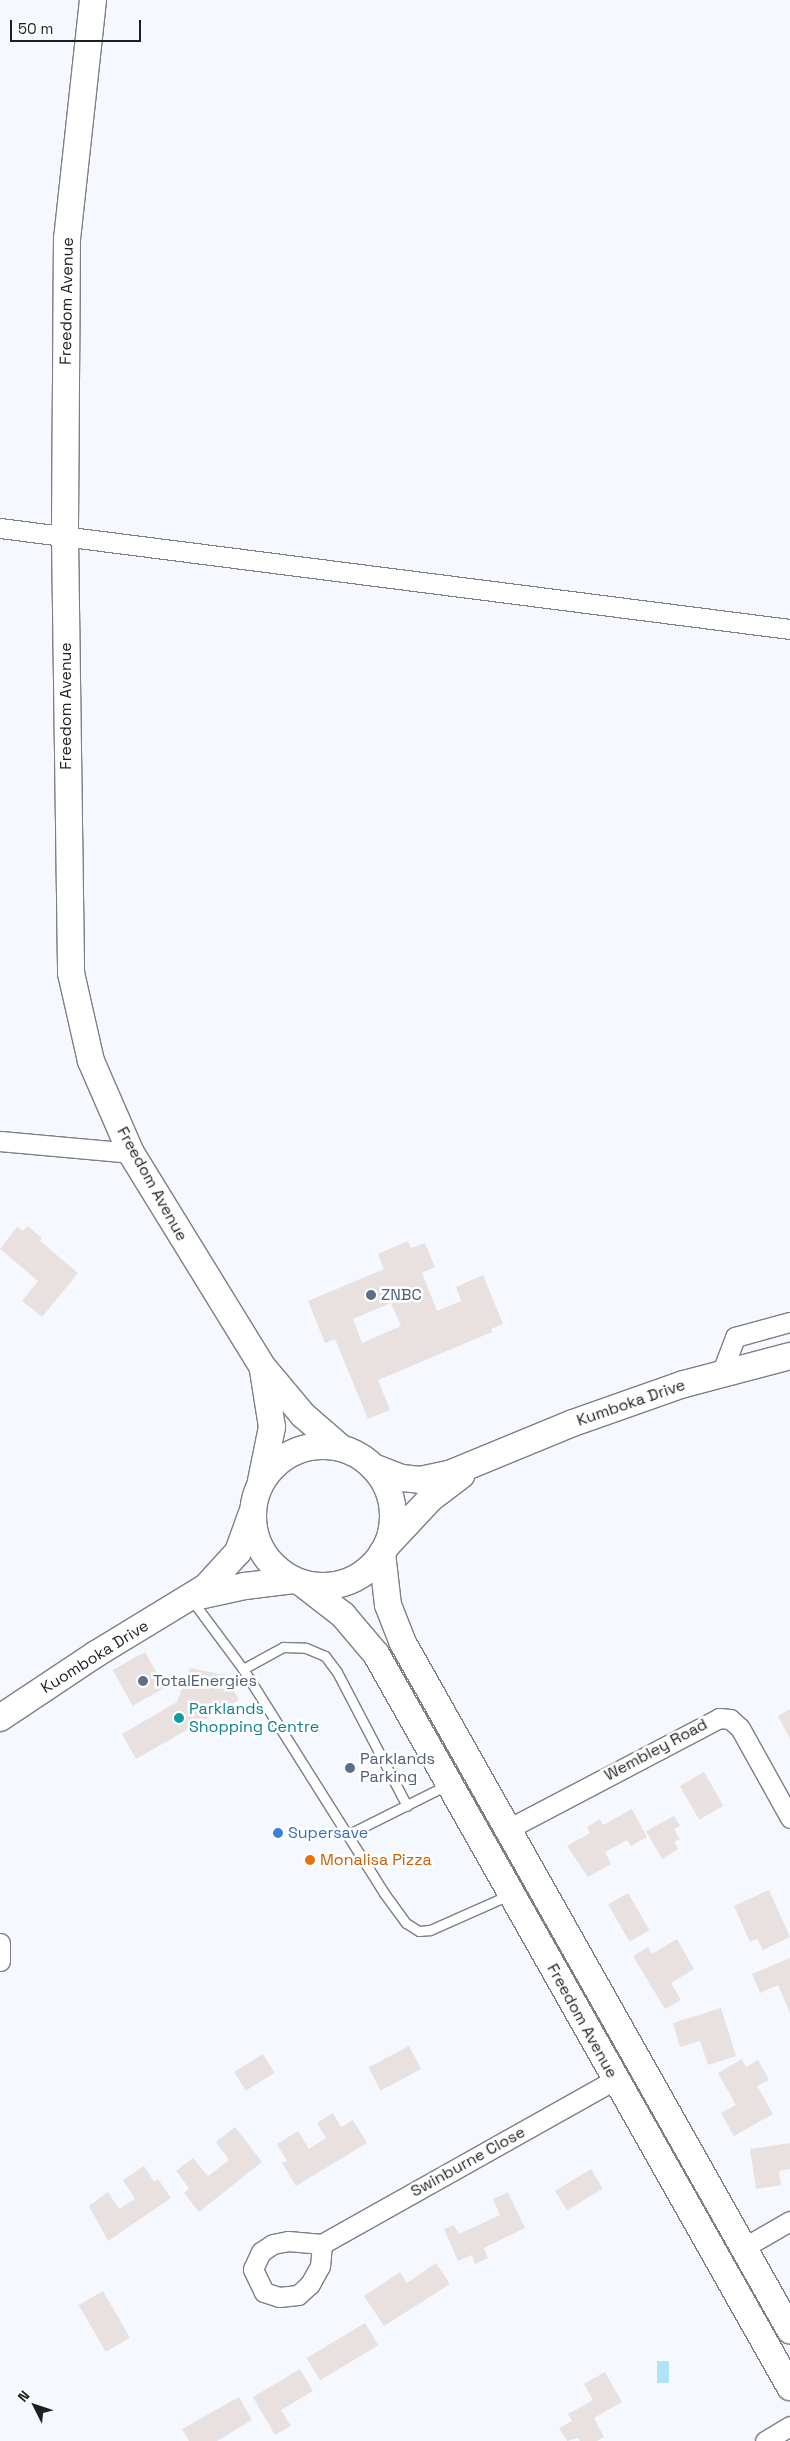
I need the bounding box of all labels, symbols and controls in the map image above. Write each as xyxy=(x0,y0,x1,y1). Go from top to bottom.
scale bar xyxy=(12,10,144,42)
text: 50 m xyxy=(18,19,53,38)
street label: Freedom Avenue xyxy=(56,237,78,365)
street label: Freedom Avenue xyxy=(56,642,76,770)
street label: Freedom Avenue xyxy=(113,1123,191,1245)
place label: ZNBC xyxy=(381,1285,422,1305)
marker: ZNBC xyxy=(365,1289,377,1301)
street label: Kumboka Drive xyxy=(574,1375,688,1431)
street label: Kuomboka Drive xyxy=(38,1616,152,1698)
place label: TotalEnergies xyxy=(153,1671,257,1691)
marker: TotalEnergies xyxy=(137,1675,149,1687)
place label: Parklands Shopping Centre xyxy=(189,1699,319,1737)
marker: Parklands Shopping Centre xyxy=(173,1712,185,1724)
street label: Wembley Road xyxy=(601,1715,711,1785)
place label: Parklands Parking xyxy=(360,1749,435,1787)
marker: Parklands Parking xyxy=(344,1762,356,1774)
place label: Supersave xyxy=(288,1823,368,1843)
marker: Supersave xyxy=(272,1827,284,1839)
place label: Monalisa Pizza xyxy=(320,1850,432,1870)
marker: Monalisa Pizza xyxy=(304,1854,316,1866)
street label: Freedom Avenue xyxy=(543,1960,621,2082)
street label: Swinburne Close xyxy=(407,2123,529,2201)
north arrow xyxy=(10,2381,60,2431)
text: N xyxy=(14,2387,34,2406)

